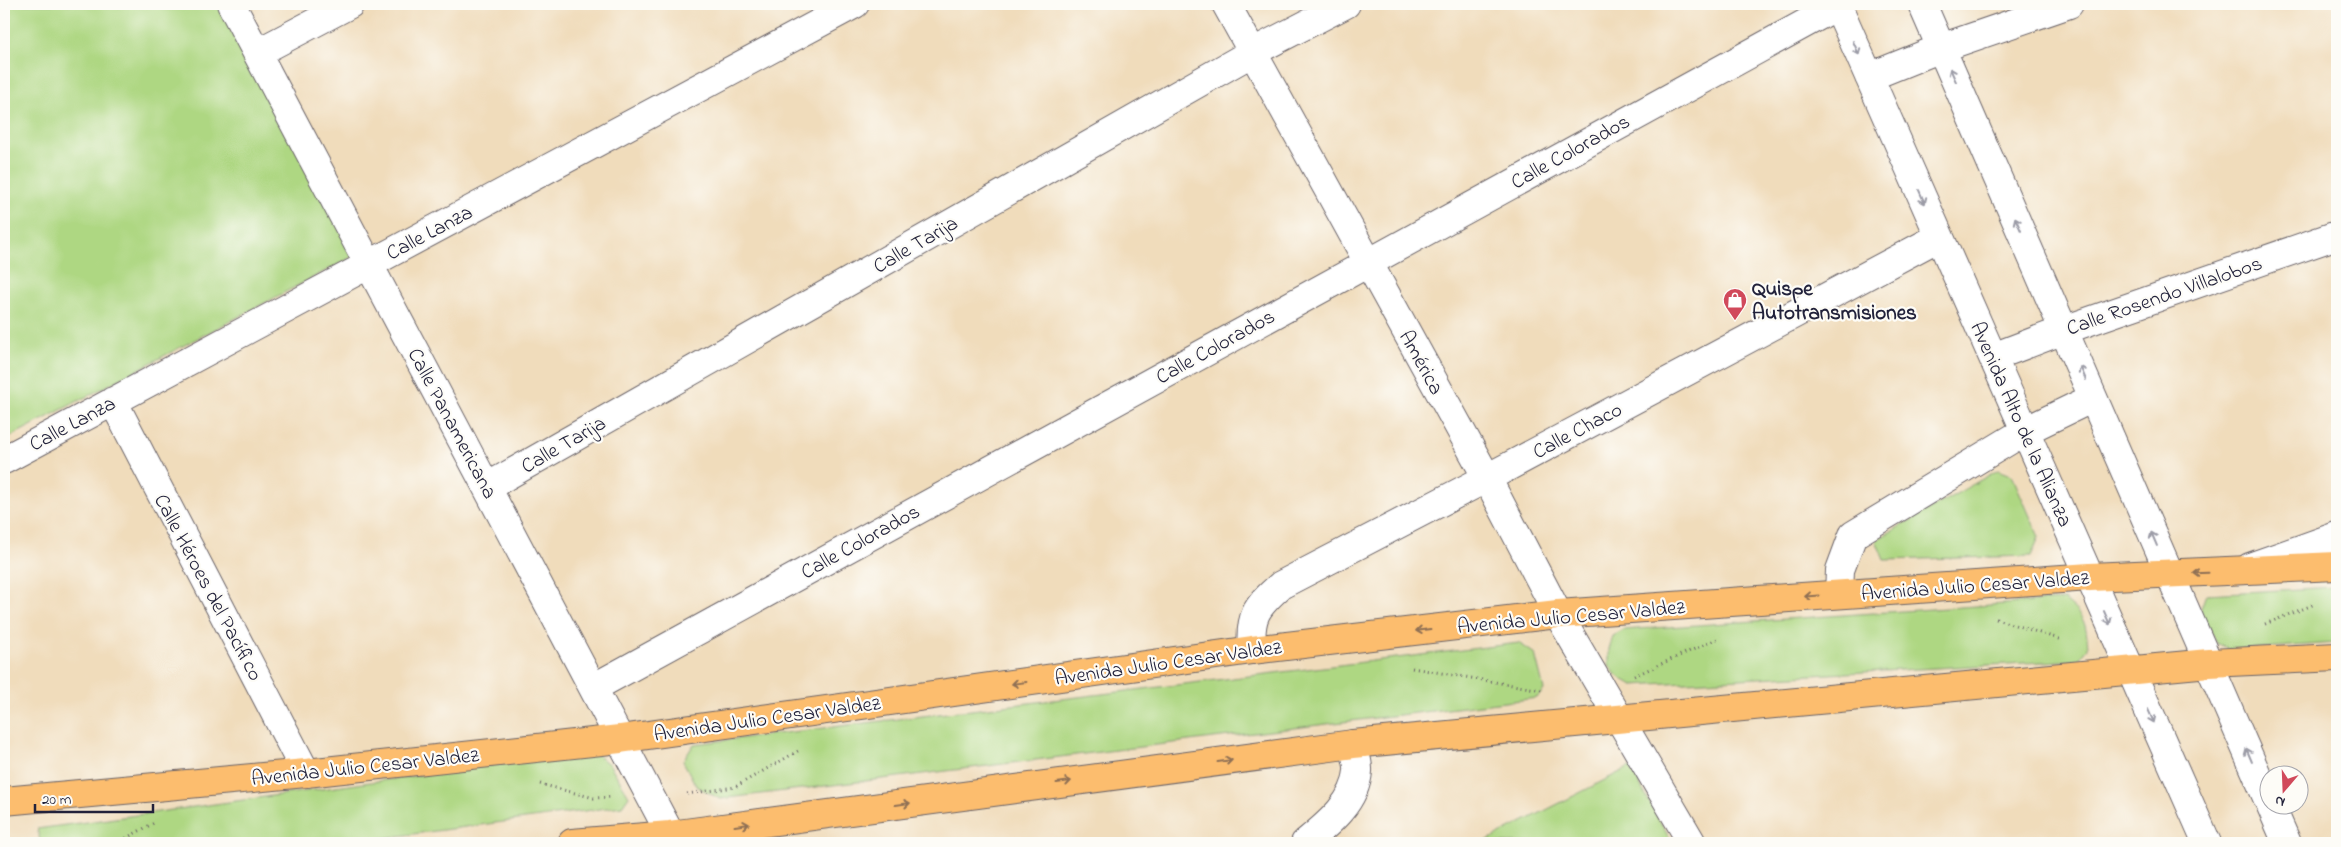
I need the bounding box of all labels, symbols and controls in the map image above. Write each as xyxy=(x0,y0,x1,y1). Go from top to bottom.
one-way arrow xyxy=(1852,40,1862,55)
one-way arrow xyxy=(1948,68,1958,83)
street label: Calle Colorados xyxy=(1506,108,1636,198)
one-way arrow xyxy=(1917,189,1927,204)
street label: Calle Lanza xyxy=(381,198,479,269)
street label: Calle Tarija xyxy=(868,209,964,282)
one-way arrow xyxy=(2013,217,2023,232)
street label: Calle Rosendo Villalobos xyxy=(2063,249,2267,344)
place label: Quispe Autotransmisiones xyxy=(1752,275,1917,329)
shop icon: Quispe Autotransmisiones xyxy=(1722,287,1748,321)
street label: Calle Colorados xyxy=(1151,303,1281,393)
street label: Avenida Alto de la Alianza xyxy=(1961,317,2079,532)
street label: América xyxy=(1390,325,1450,401)
street label: Calle Panamericana xyxy=(399,343,504,505)
one-way arrow xyxy=(2078,366,2087,381)
street label: Calle Lanza xyxy=(24,389,122,460)
street label: Calle Chaco xyxy=(1528,396,1628,468)
street label: Calle Tarija xyxy=(516,409,612,482)
street label: Calle Héroes del Pacífico xyxy=(145,489,269,687)
street label: Calle Colorados xyxy=(796,498,926,588)
one-way arrow xyxy=(2148,532,2158,547)
street label: Avenida Julio Cesar Valdez xyxy=(1860,564,2090,610)
one-way arrow xyxy=(2193,568,2210,578)
one-way arrow xyxy=(1804,591,1820,601)
street label: Avenida Julio Cesar Valdez xyxy=(1456,593,1687,643)
one-way arrow xyxy=(2103,610,2113,625)
one-way arrow xyxy=(1416,625,1432,635)
street label: Avenida Julio Cesar Valdez xyxy=(1053,633,1284,695)
one-way arrow xyxy=(1012,678,1028,688)
street label: Avenida Julio Cesar Valdez xyxy=(652,689,883,751)
one-way arrow xyxy=(2146,708,2156,723)
street label: Avenida Julio Cesar Valdez xyxy=(250,741,481,795)
one-way arrow xyxy=(2244,748,2254,763)
one-way arrow xyxy=(1217,756,1233,766)
north arrow xyxy=(2258,764,2308,814)
one-way arrow xyxy=(1056,777,1072,787)
scale bar xyxy=(35,782,152,814)
text: 20 m xyxy=(42,789,72,811)
text: N xyxy=(2272,789,2288,812)
one-way arrow xyxy=(895,799,911,809)
one-way arrow xyxy=(734,820,750,830)

